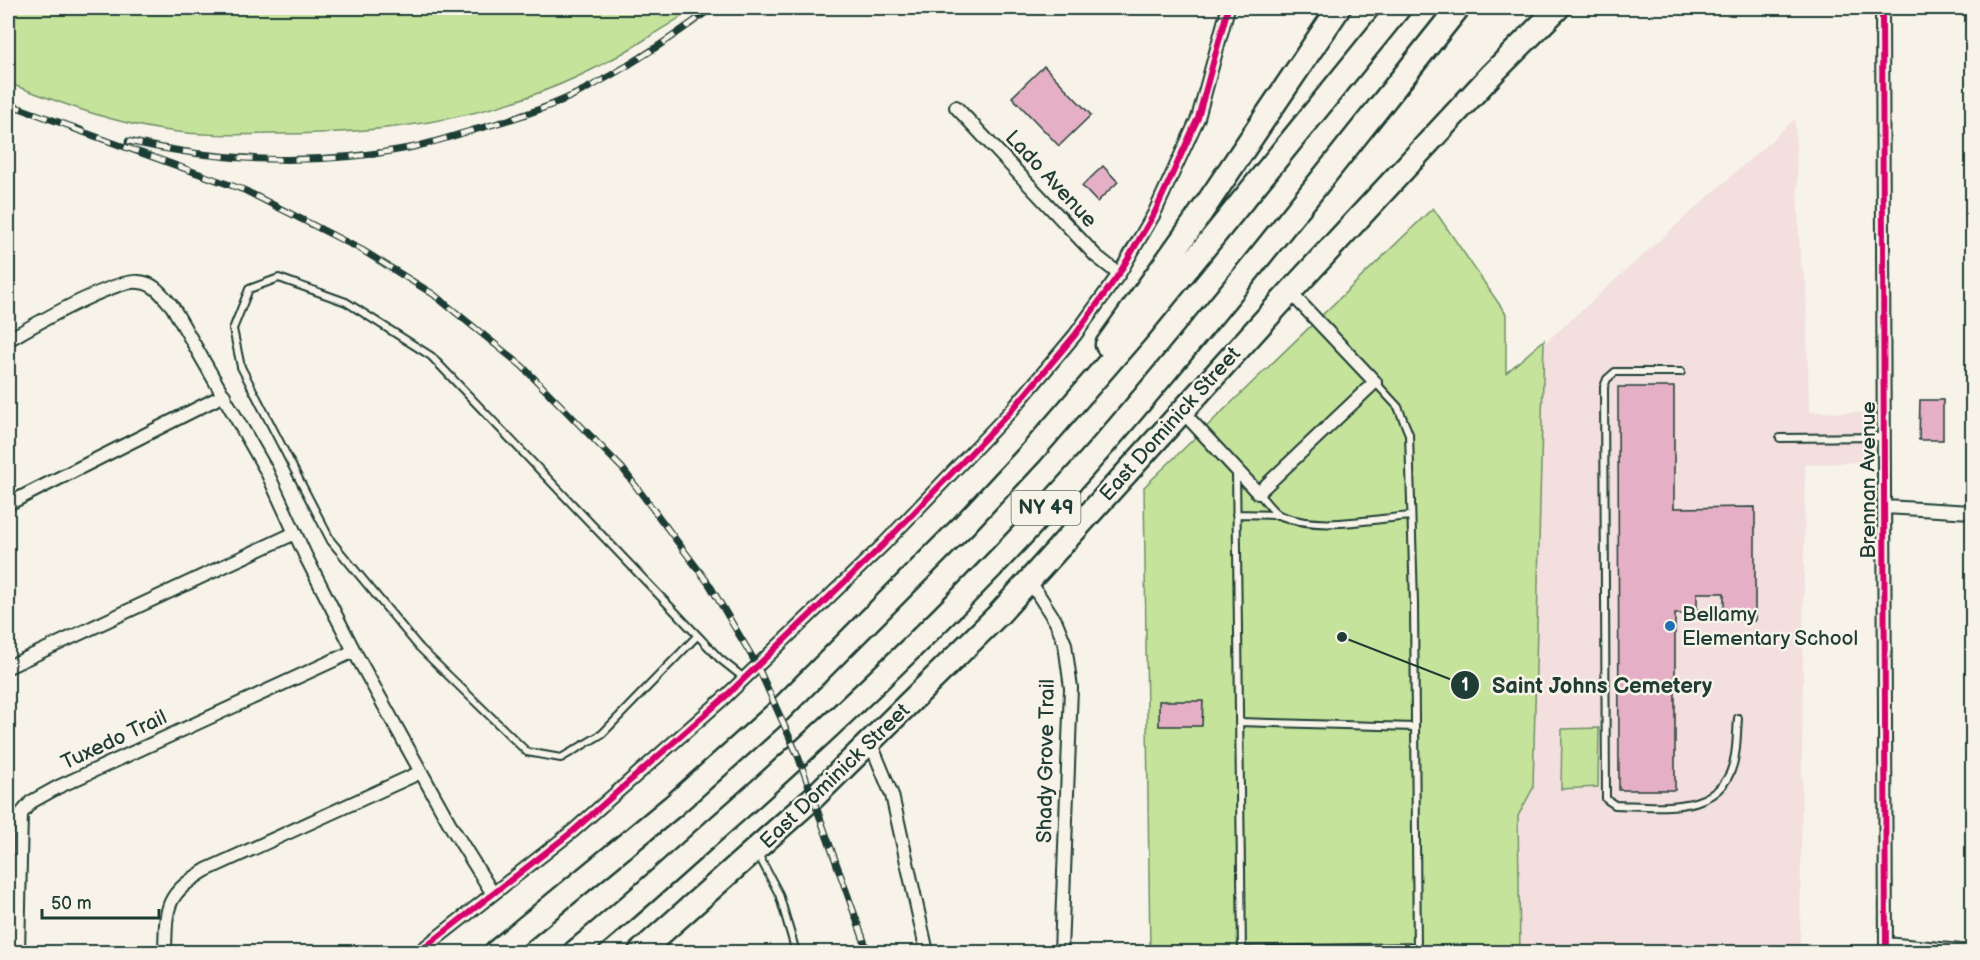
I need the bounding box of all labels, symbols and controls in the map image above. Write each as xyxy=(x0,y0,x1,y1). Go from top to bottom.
street label: Lado Avenue xyxy=(1000,125,1102,233)
street label: East Dominick Street xyxy=(1094,341,1246,506)
street label: Brennan Avenue xyxy=(1856,401,1881,559)
road number: NY 49 xyxy=(1012,491,1080,525)
place label: Bellamy Elementary School xyxy=(1682,602,1858,651)
marker: Bellamy Elementary School xyxy=(1663,619,1677,633)
callout: Saint Johns Cemetery xyxy=(1450,665,1724,705)
text: Saint Johns Cemetery xyxy=(1492,673,1712,700)
text: 1 xyxy=(1461,675,1469,696)
street label: Shady Grove Trail xyxy=(1032,679,1060,843)
street label: East Dominick Street xyxy=(755,698,916,854)
street label: Tuxedo Trail xyxy=(57,705,171,775)
scale bar xyxy=(42,882,159,920)
text: 50 m xyxy=(51,893,92,914)

